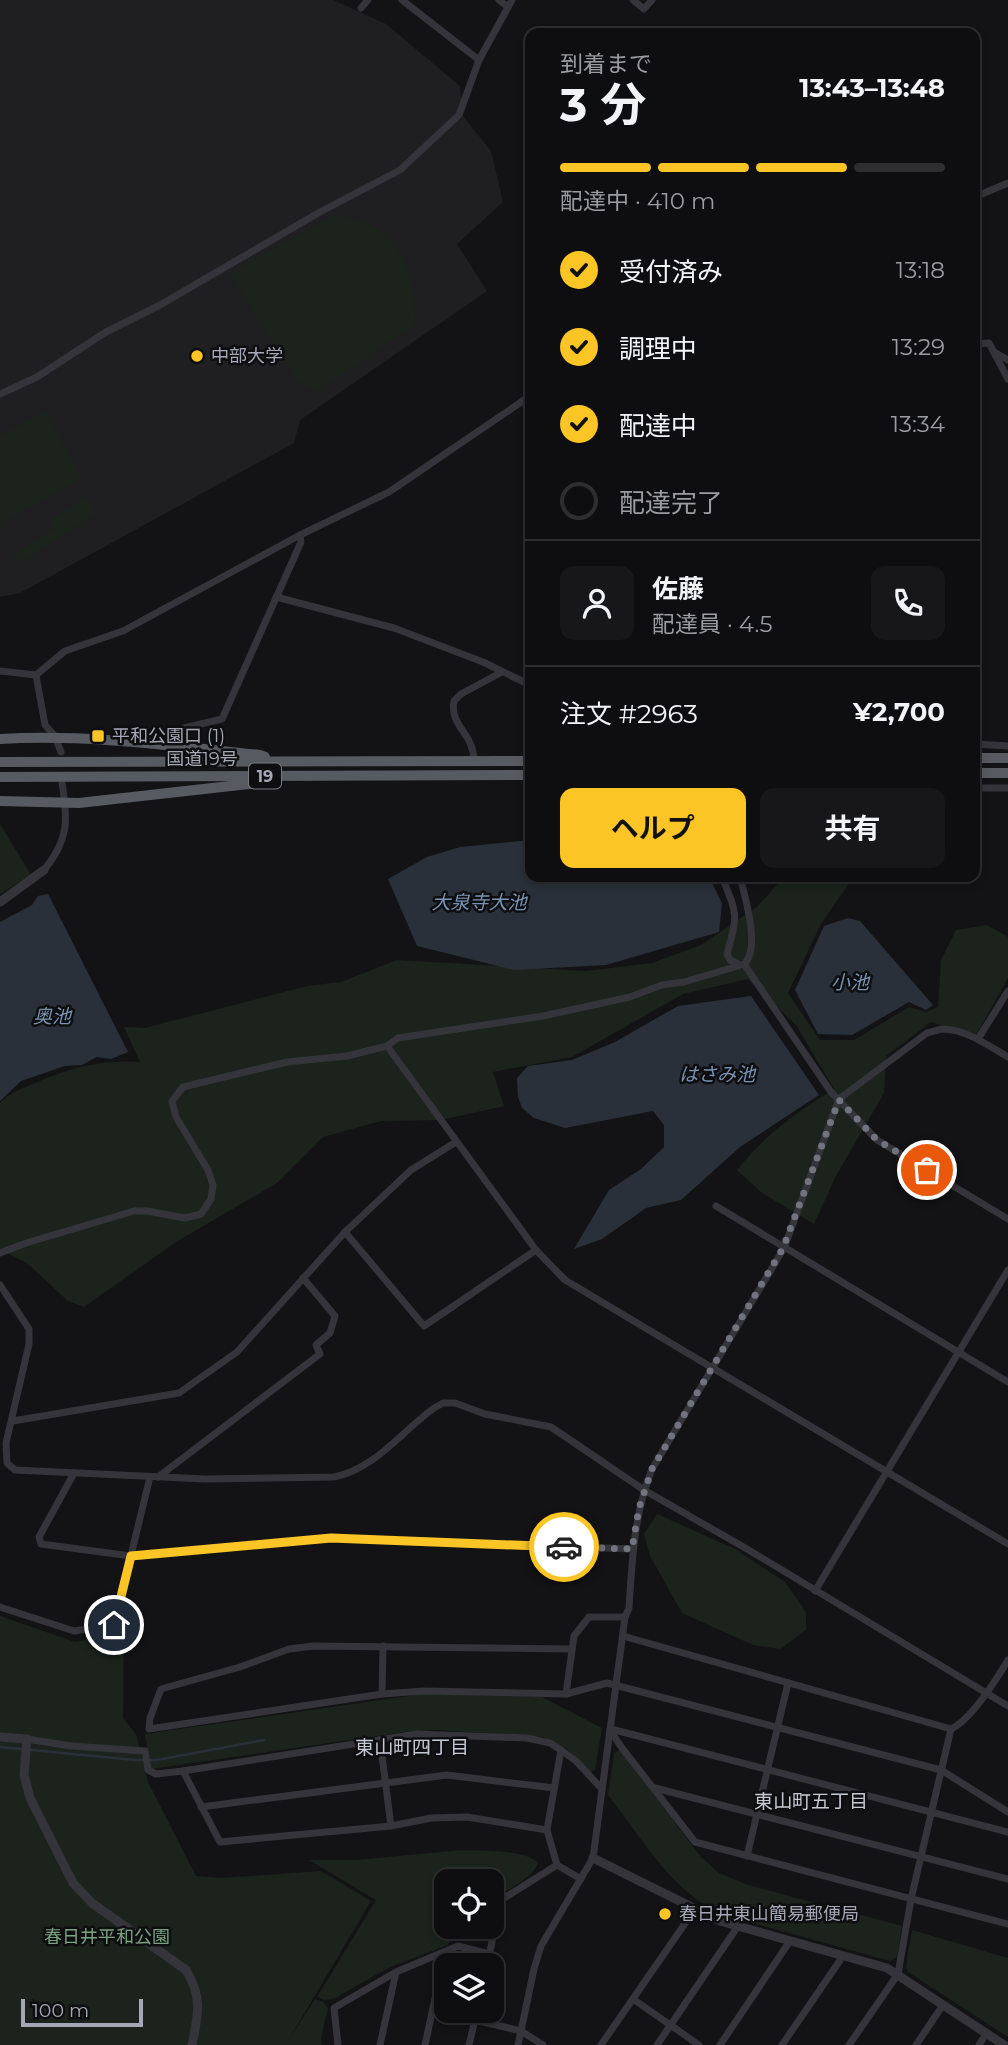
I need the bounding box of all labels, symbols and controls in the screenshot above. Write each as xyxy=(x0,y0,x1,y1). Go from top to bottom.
text: 到着まで xyxy=(560,50,652,78)
text: 13:43–13:48 xyxy=(799,72,945,104)
text: 3 分 xyxy=(560,76,646,133)
text: 配達中 · 410 m xyxy=(560,187,715,215)
icon: check xyxy=(560,251,598,289)
text: 受付済み xyxy=(619,256,723,288)
text: 13:18 xyxy=(896,256,945,284)
icon: check xyxy=(560,328,598,366)
text: 調理中 xyxy=(619,333,697,365)
text: 13:29 xyxy=(892,333,945,361)
place label: 中部大学 xyxy=(211,345,283,367)
marker: 中部大学 xyxy=(189,348,205,364)
icon: check xyxy=(560,405,598,443)
text: 配達中 xyxy=(619,410,697,442)
text: 13:34 xyxy=(891,410,945,438)
text: 配達完了 xyxy=(619,487,723,519)
button: person xyxy=(560,566,634,640)
button: phone xyxy=(871,566,945,640)
text: 佐藤 xyxy=(652,573,704,605)
text: 配達員 · 4.5 xyxy=(652,610,772,638)
text: ¥2,700 xyxy=(853,696,945,728)
text: 注文 #2963 xyxy=(560,698,698,730)
place label: 平和公園口 (1) xyxy=(112,725,225,747)
marker: 平和公園口 (1) xyxy=(90,728,106,744)
street label: 国道19号 xyxy=(166,748,238,770)
road number: 19 xyxy=(249,764,281,789)
button: ヘルプ xyxy=(560,788,746,868)
button: 共有 xyxy=(760,788,945,868)
water label: 大泉寺大池 xyxy=(431,891,528,914)
water label: 小池 xyxy=(831,971,871,994)
water label: 奥池 xyxy=(33,1005,73,1028)
water label: はさみ池 xyxy=(679,1063,757,1086)
pin xyxy=(897,1140,957,1200)
icon: bag xyxy=(908,1151,946,1189)
courier xyxy=(529,1512,599,1582)
icon: car xyxy=(545,1528,583,1566)
pin xyxy=(84,1595,144,1655)
icon: home xyxy=(95,1606,133,1644)
district label: 東山町四丁目 xyxy=(355,1736,469,1759)
district label: 東山町五丁目 xyxy=(754,1790,868,1813)
map controls xyxy=(434,1869,504,2023)
button: locate xyxy=(434,1869,504,1939)
place label: 春日井東山簡易郵便局 xyxy=(679,1903,859,1925)
marker: 春日井東山簡易郵便局 xyxy=(657,1906,673,1922)
park label: 春日井平和公園 xyxy=(44,1926,170,1948)
button: layers xyxy=(434,1953,504,2023)
scale bar xyxy=(21,1996,144,2028)
text: 100 m xyxy=(32,1999,89,2022)

